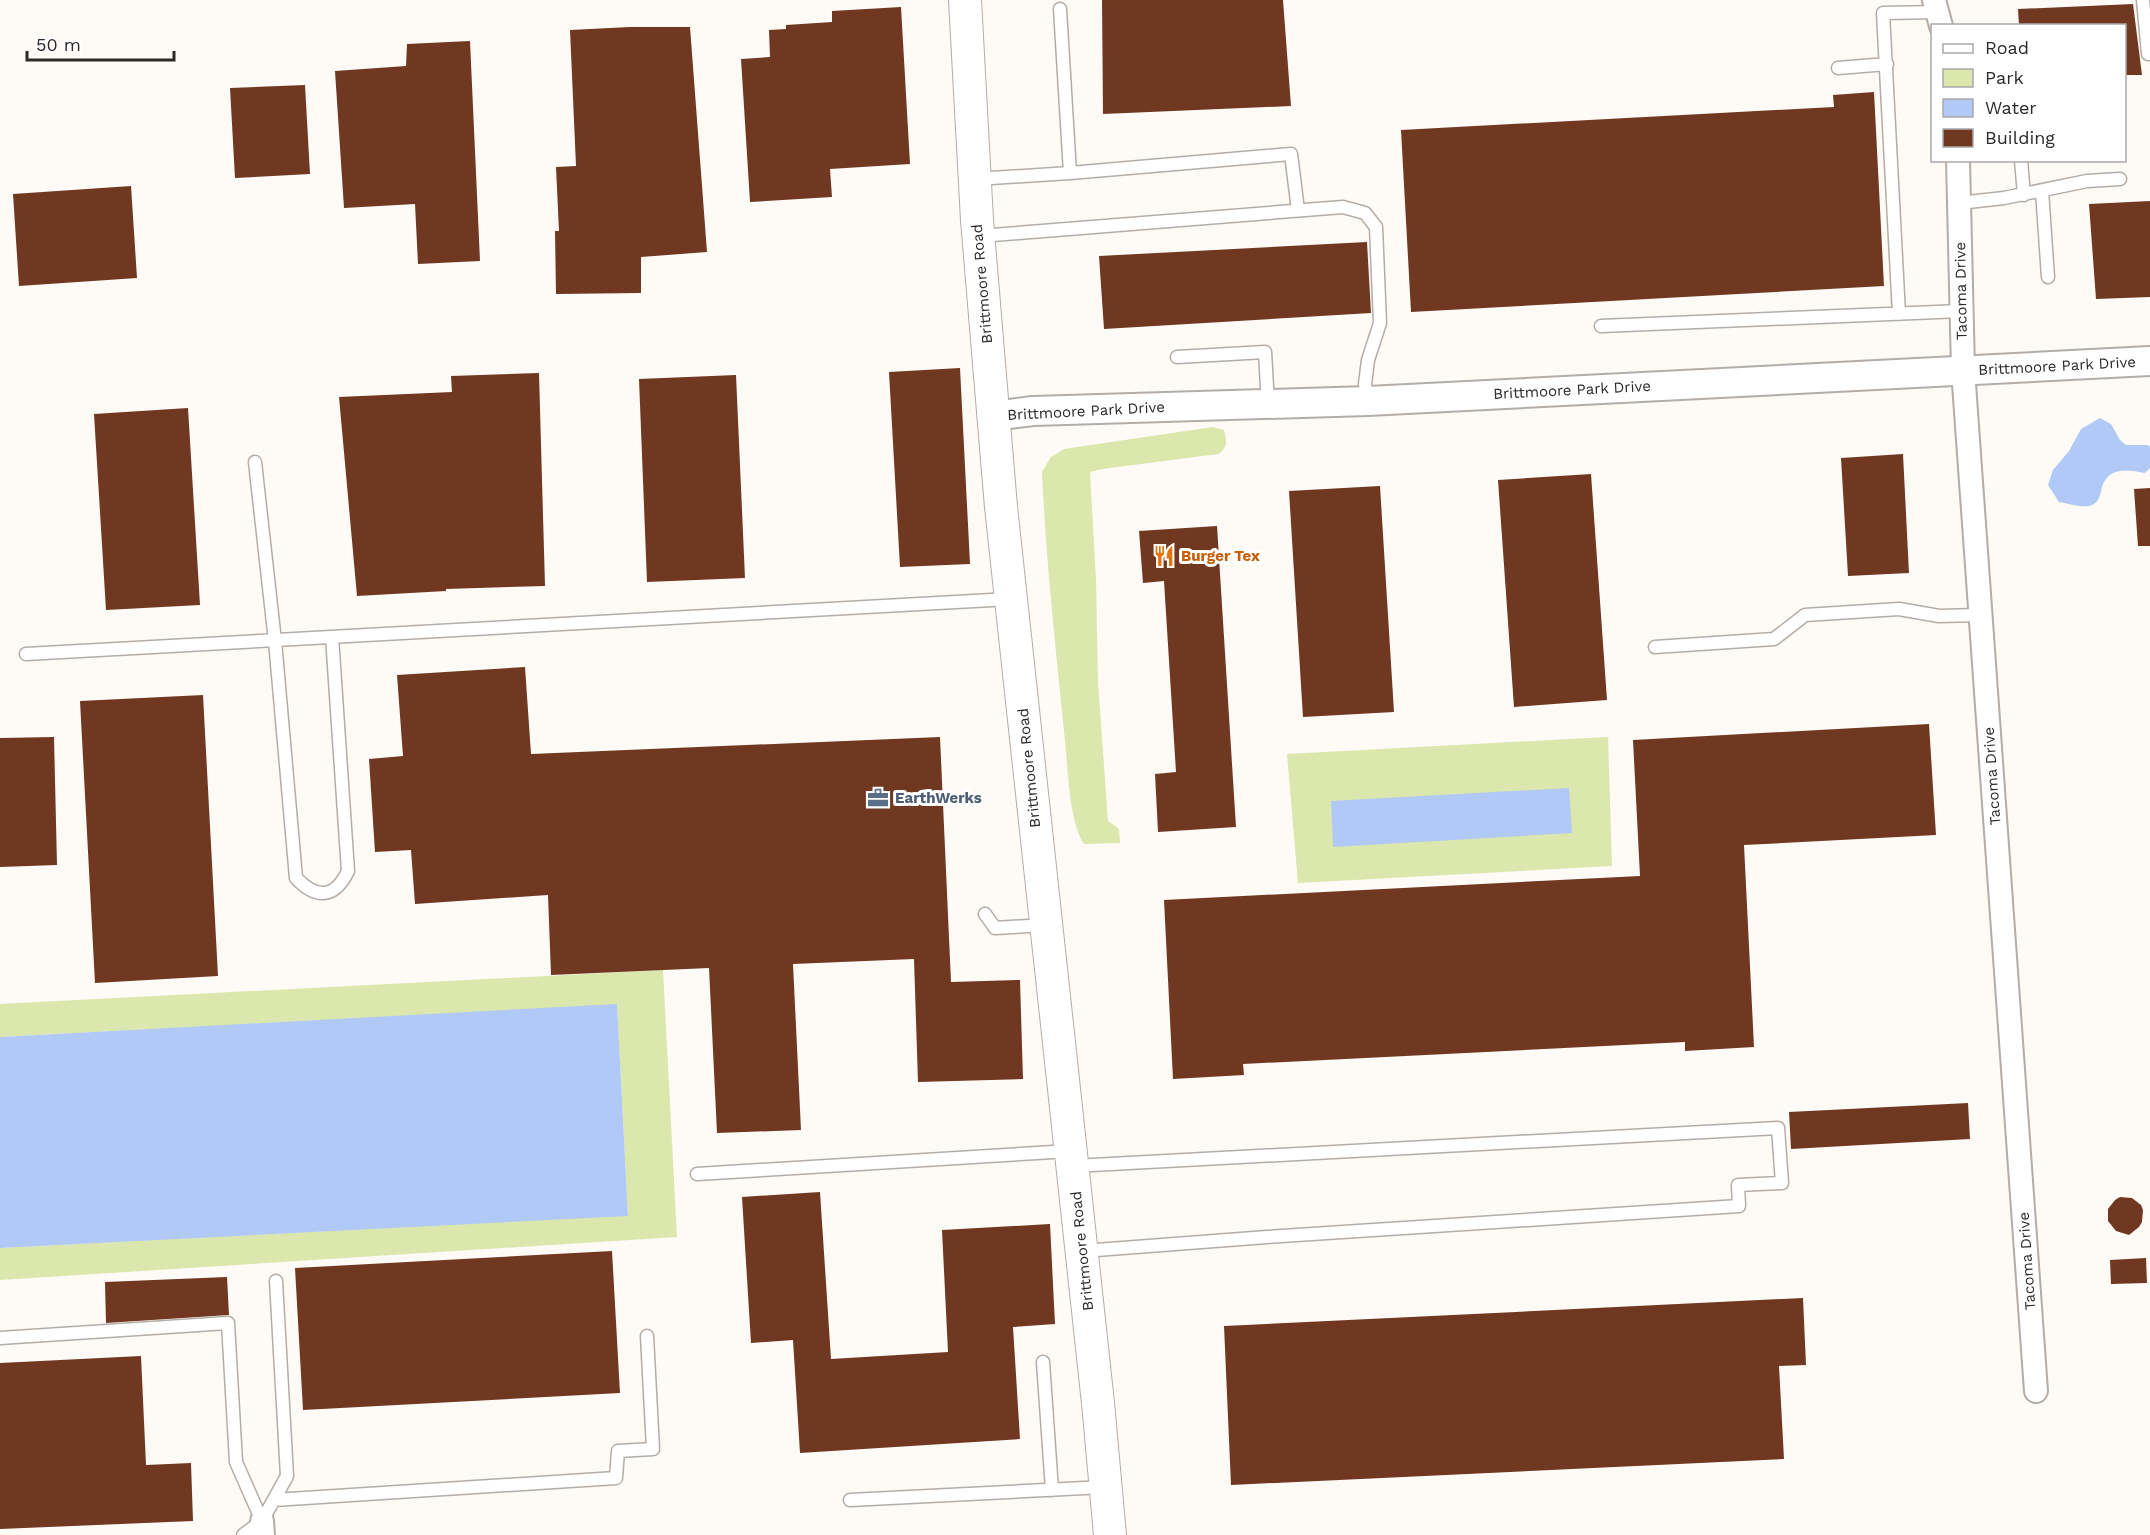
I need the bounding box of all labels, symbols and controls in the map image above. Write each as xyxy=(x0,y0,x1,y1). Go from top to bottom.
scale bar xyxy=(27,24,174,62)
legend xyxy=(1931,24,2126,162)
text: 50 m xyxy=(36,34,81,55)
text: Road xyxy=(1985,37,2029,58)
text: Park xyxy=(1985,67,2024,88)
text: Water xyxy=(1985,97,2037,118)
text: Building xyxy=(1985,127,2055,148)
street label: Brittmoore Road xyxy=(968,223,996,345)
street label: Tacoma Drive xyxy=(1951,242,1971,340)
street label: Brittmoore Park Drive xyxy=(1978,353,2136,379)
street label: Brittmoore Park Drive xyxy=(1493,377,1651,403)
street label: Brittmoore Park Drive xyxy=(1007,398,1165,424)
restaurant icon: Burger Tex xyxy=(1152,544,1176,568)
place label: Burger Tex xyxy=(1181,547,1260,565)
street label: Brittmoore Road xyxy=(1014,707,1044,829)
street label: Tacoma Drive xyxy=(1980,726,2004,826)
office icon: EarthWerks xyxy=(866,786,890,810)
place label: EarthWerks xyxy=(895,789,982,807)
street label: Brittmoore Road xyxy=(1067,1190,1097,1312)
street label: Tacoma Drive xyxy=(2015,1211,2039,1311)

